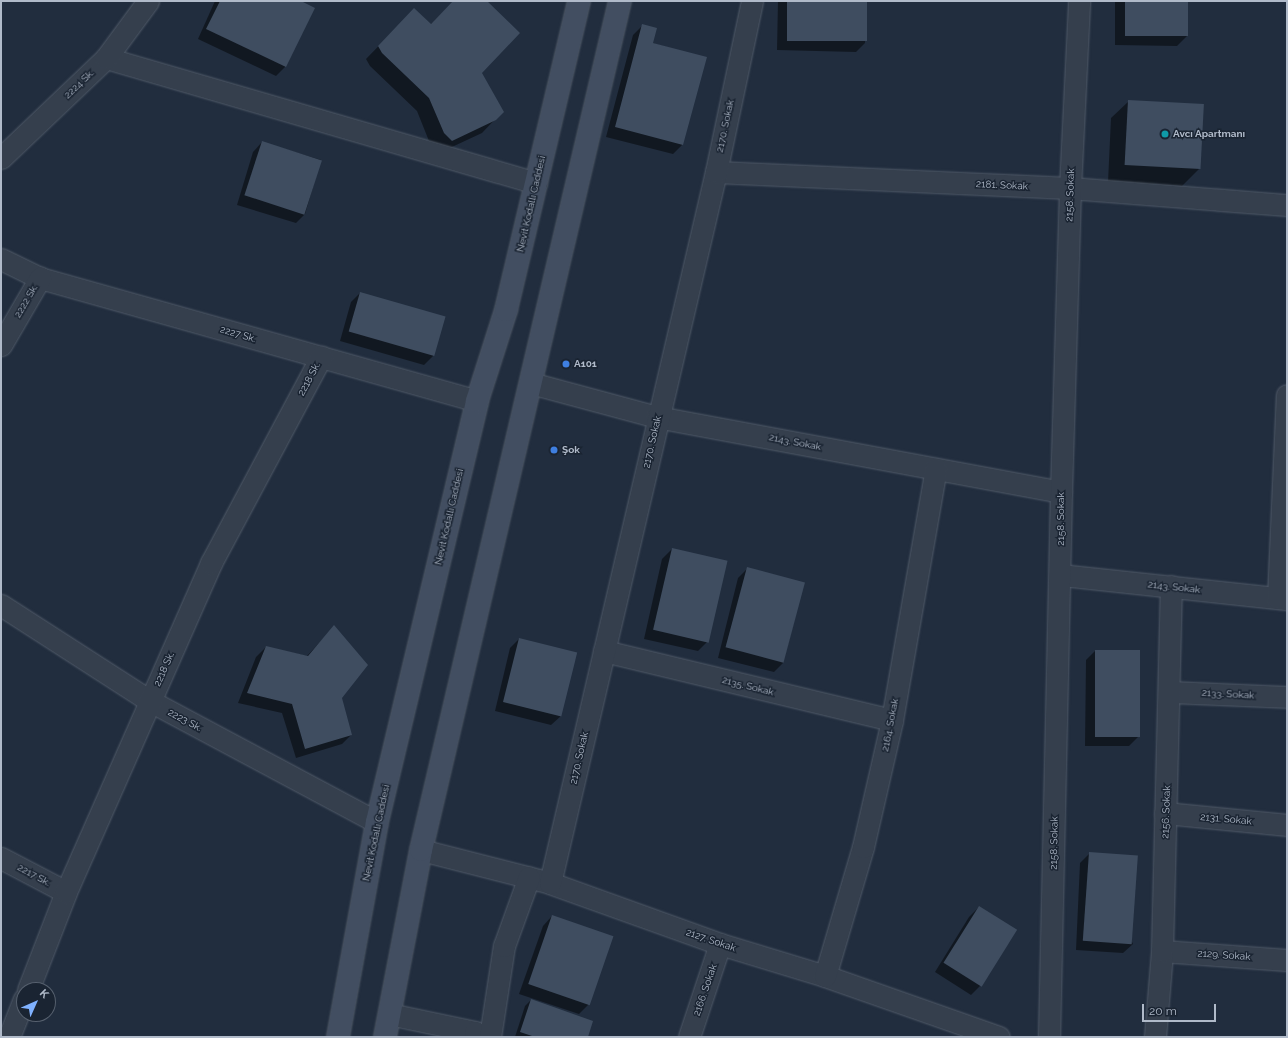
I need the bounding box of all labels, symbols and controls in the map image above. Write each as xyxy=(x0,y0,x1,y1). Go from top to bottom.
street label: 2224 Sk. xyxy=(62,67,96,101)
street label: 2170. Sokak xyxy=(714,99,736,153)
place label: Avcı Apartmanı xyxy=(1173,128,1245,140)
marker: Avcı Apartmanı xyxy=(1160,129,1170,139)
street label: Nevit Kodallı Caddesi xyxy=(514,155,548,253)
street label: 2158. Sokak xyxy=(1063,168,1077,222)
street label: 2181. Sokak xyxy=(976,178,1028,192)
street label: 2222 Sk. xyxy=(12,282,40,320)
street label: 2227 Sk. xyxy=(219,323,257,345)
place label: A101 xyxy=(574,358,597,370)
marker: A101 xyxy=(561,359,571,369)
street label: 2218 Sk. xyxy=(295,360,323,398)
street label: 2170. Sokak xyxy=(640,415,664,469)
street label: 2143. Sokak xyxy=(768,431,822,453)
place label: Şok xyxy=(562,444,580,456)
marker: Şok xyxy=(549,445,559,455)
street label: Nevit Kodallı Caddesi xyxy=(432,468,466,566)
street label: 2158. Sokak xyxy=(1055,492,1067,546)
street label: 2143. Sokak xyxy=(1147,578,1201,596)
street label: 2218 Sk. xyxy=(151,650,177,688)
street label: 2135. Sokak xyxy=(721,674,775,698)
street label: 2133. Sokak xyxy=(1201,687,1255,701)
street label: 2164. Sokak xyxy=(879,698,901,752)
street label: 2223 Sk. xyxy=(166,706,204,734)
street label: 2170. Sokak xyxy=(567,731,591,785)
street label: Nevit Kodallı Caddesi xyxy=(360,784,392,882)
street label: 2156. Sokak xyxy=(1159,785,1173,839)
street label: 2131. Sokak xyxy=(1200,811,1252,827)
street label: 2158. Sokak xyxy=(1048,816,1060,870)
street label: 2217 Sk. xyxy=(15,861,53,889)
street label: 2127. Sokak xyxy=(685,926,737,954)
street label: 2129. Sokak xyxy=(1197,947,1251,963)
street label: 2166. Sokak xyxy=(691,962,719,1018)
north arrow xyxy=(16,982,56,1022)
text: K xyxy=(37,987,51,1001)
scale bar xyxy=(1144,996,1218,1022)
text: 20 m xyxy=(1149,1004,1177,1018)

